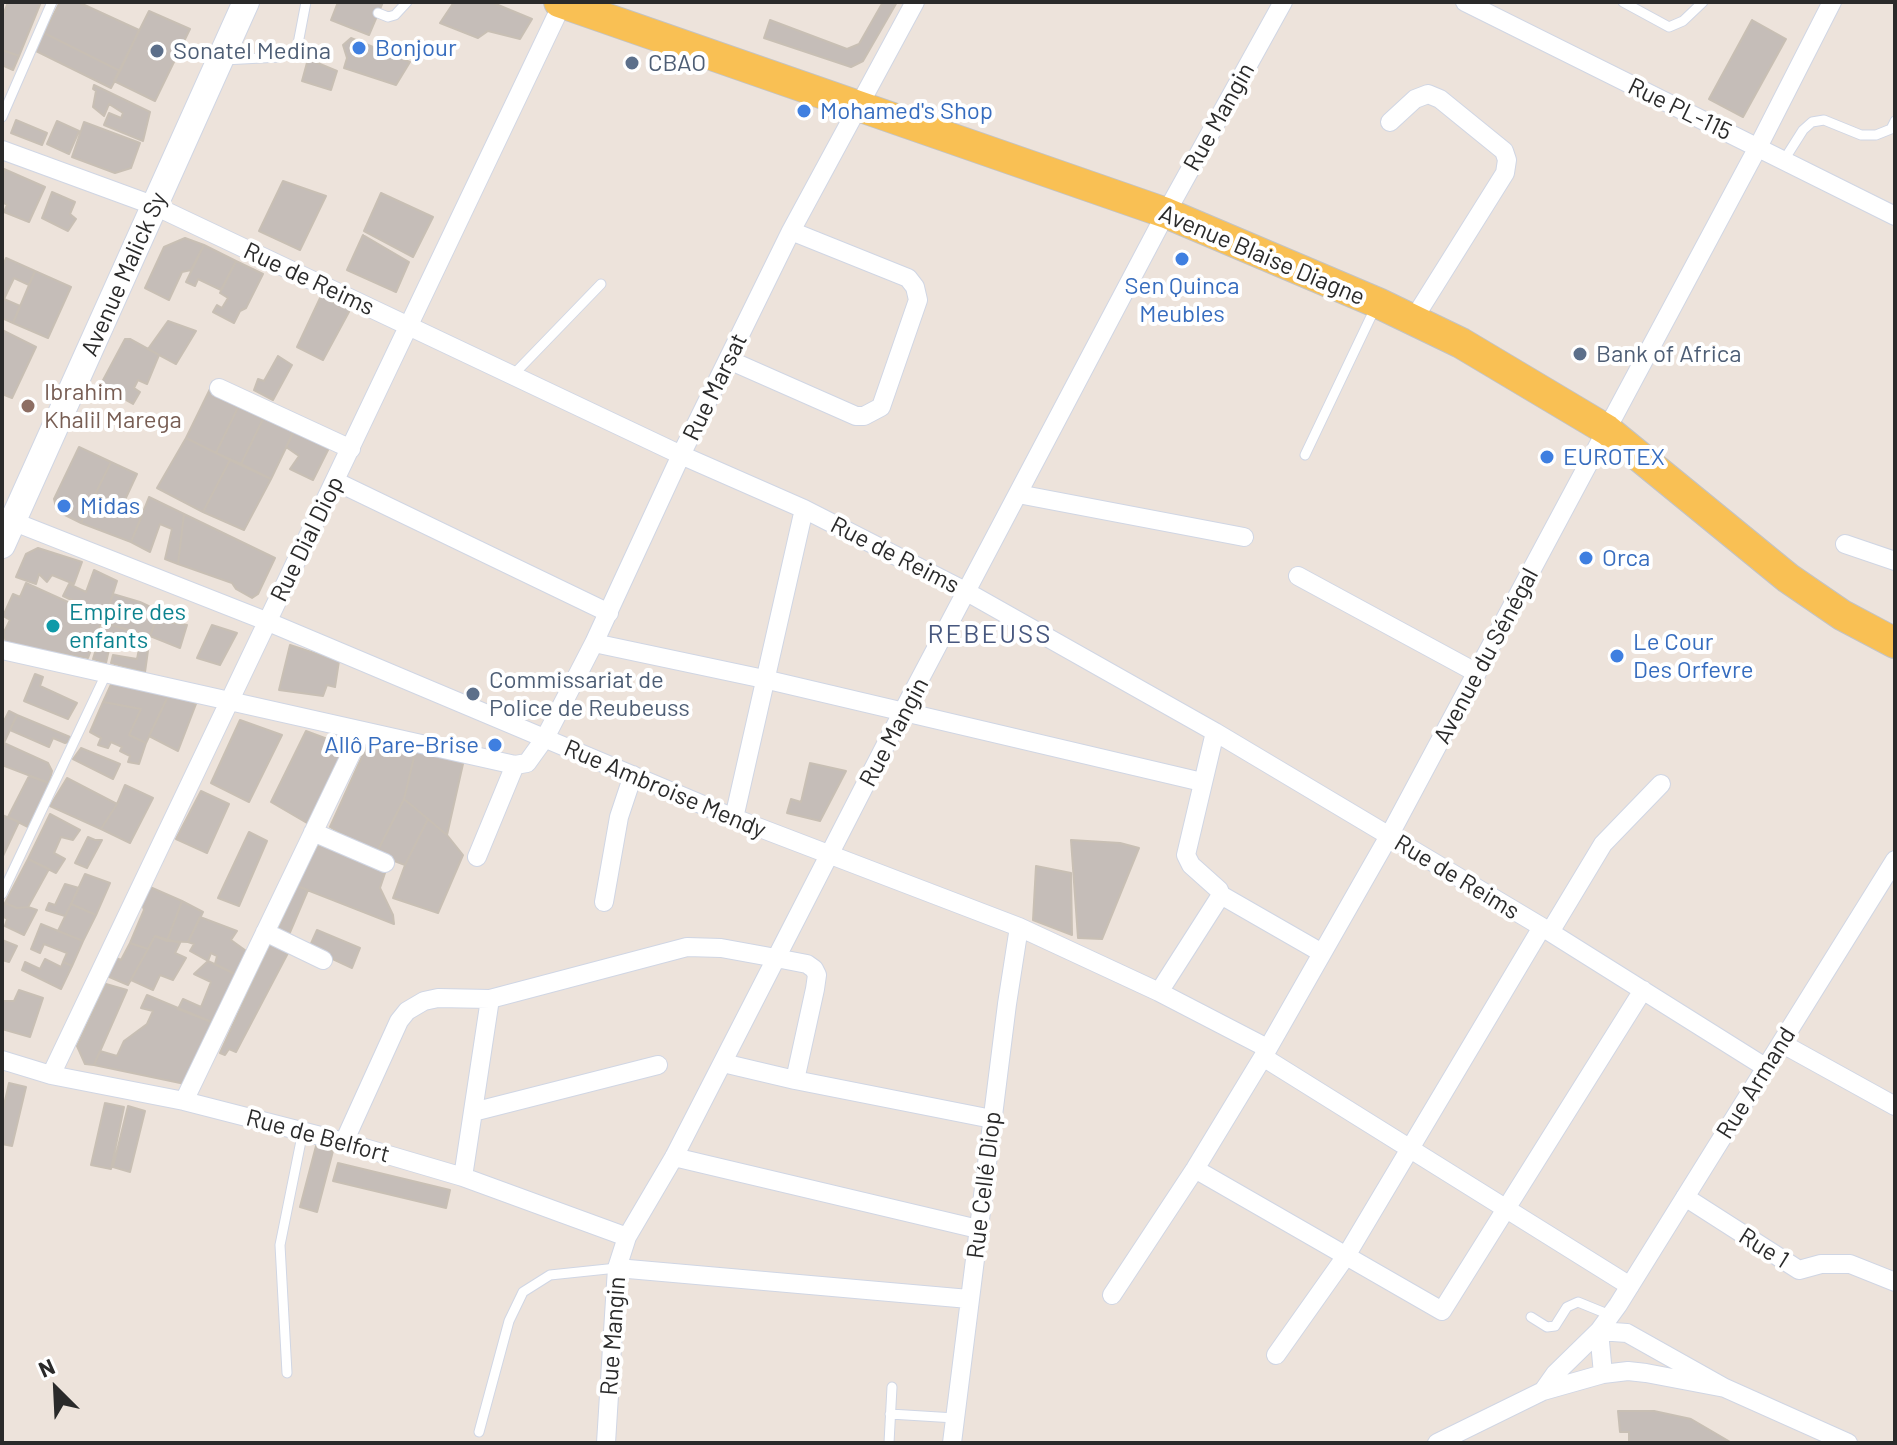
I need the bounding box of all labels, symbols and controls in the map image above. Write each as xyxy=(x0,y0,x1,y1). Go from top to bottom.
place label: Bonjour xyxy=(375,34,457,62)
place label: Sonatel Medina xyxy=(173,37,331,65)
marker: Bonjour xyxy=(350,39,368,57)
marker: Sonatel Medina xyxy=(148,42,166,60)
place label: CBAO xyxy=(648,49,706,77)
marker: CBAO xyxy=(623,54,641,72)
street label: Rue Mangin xyxy=(1177,58,1261,176)
street label: Rue PL-115 xyxy=(1624,72,1736,146)
place label: Mohamed's Shop xyxy=(820,97,993,125)
marker: Mohamed's Shop xyxy=(795,102,813,120)
street label: Avenue Malick Sy xyxy=(75,188,173,360)
street label: Avenue Blaise Diagne xyxy=(1155,199,1369,311)
street label: Rue de Reims xyxy=(239,236,379,322)
marker: Sen Quinca Meubles xyxy=(1173,250,1191,268)
place label: Sen Quinca Meubles xyxy=(1125,272,1239,328)
street label: Rue Marsat xyxy=(677,329,753,445)
place label: Bank of Africa xyxy=(1596,340,1742,368)
marker: Bank of Africa xyxy=(1571,345,1589,363)
place label: Ibrahim Khalil Marega xyxy=(44,378,182,434)
marker: Ibrahim Khalil Marega xyxy=(19,397,37,415)
place label: EUROTEX xyxy=(1563,443,1665,471)
marker: EUROTEX xyxy=(1538,448,1556,466)
street label: Rue Dial Diop xyxy=(264,472,350,606)
place label: Midas xyxy=(80,492,140,520)
marker: Midas xyxy=(55,497,73,515)
street label: Rue de Reims xyxy=(826,510,964,600)
place label: Orca xyxy=(1602,544,1650,572)
marker: Orca xyxy=(1577,549,1595,567)
street label: Avenue du Sénégal xyxy=(1428,563,1544,749)
place label: Empire des enfants xyxy=(69,598,186,654)
marker: Empire des enfants xyxy=(44,617,62,635)
district label: REBEUSS xyxy=(928,618,1052,650)
place label: Le Cour Des Orfevre xyxy=(1633,628,1753,684)
marker: Le Cour Des Orfevre xyxy=(1608,647,1626,665)
place label: Commissariat de Police de Reubeuss xyxy=(489,666,690,722)
street label: Rue Mangin xyxy=(853,673,935,791)
marker: Commissariat de Police de Reubeuss xyxy=(464,685,482,703)
place label: Allô Pare-Brise xyxy=(324,731,479,759)
street label: Rue Ambroise Mendy xyxy=(560,733,770,845)
marker: Allô Pare-Brise xyxy=(486,736,504,754)
street label: Rue de Reims xyxy=(1389,828,1525,926)
street label: Rue Armand xyxy=(1710,1022,1802,1144)
street label: Rue de Belfort xyxy=(243,1103,393,1169)
street label: Rue Cellé Diop xyxy=(961,1110,1007,1260)
street label: Rue 1 xyxy=(1734,1222,1794,1274)
street label: Rue Mangin xyxy=(594,1275,632,1397)
north arrow xyxy=(16,1349,96,1429)
text: N xyxy=(34,1352,58,1382)

